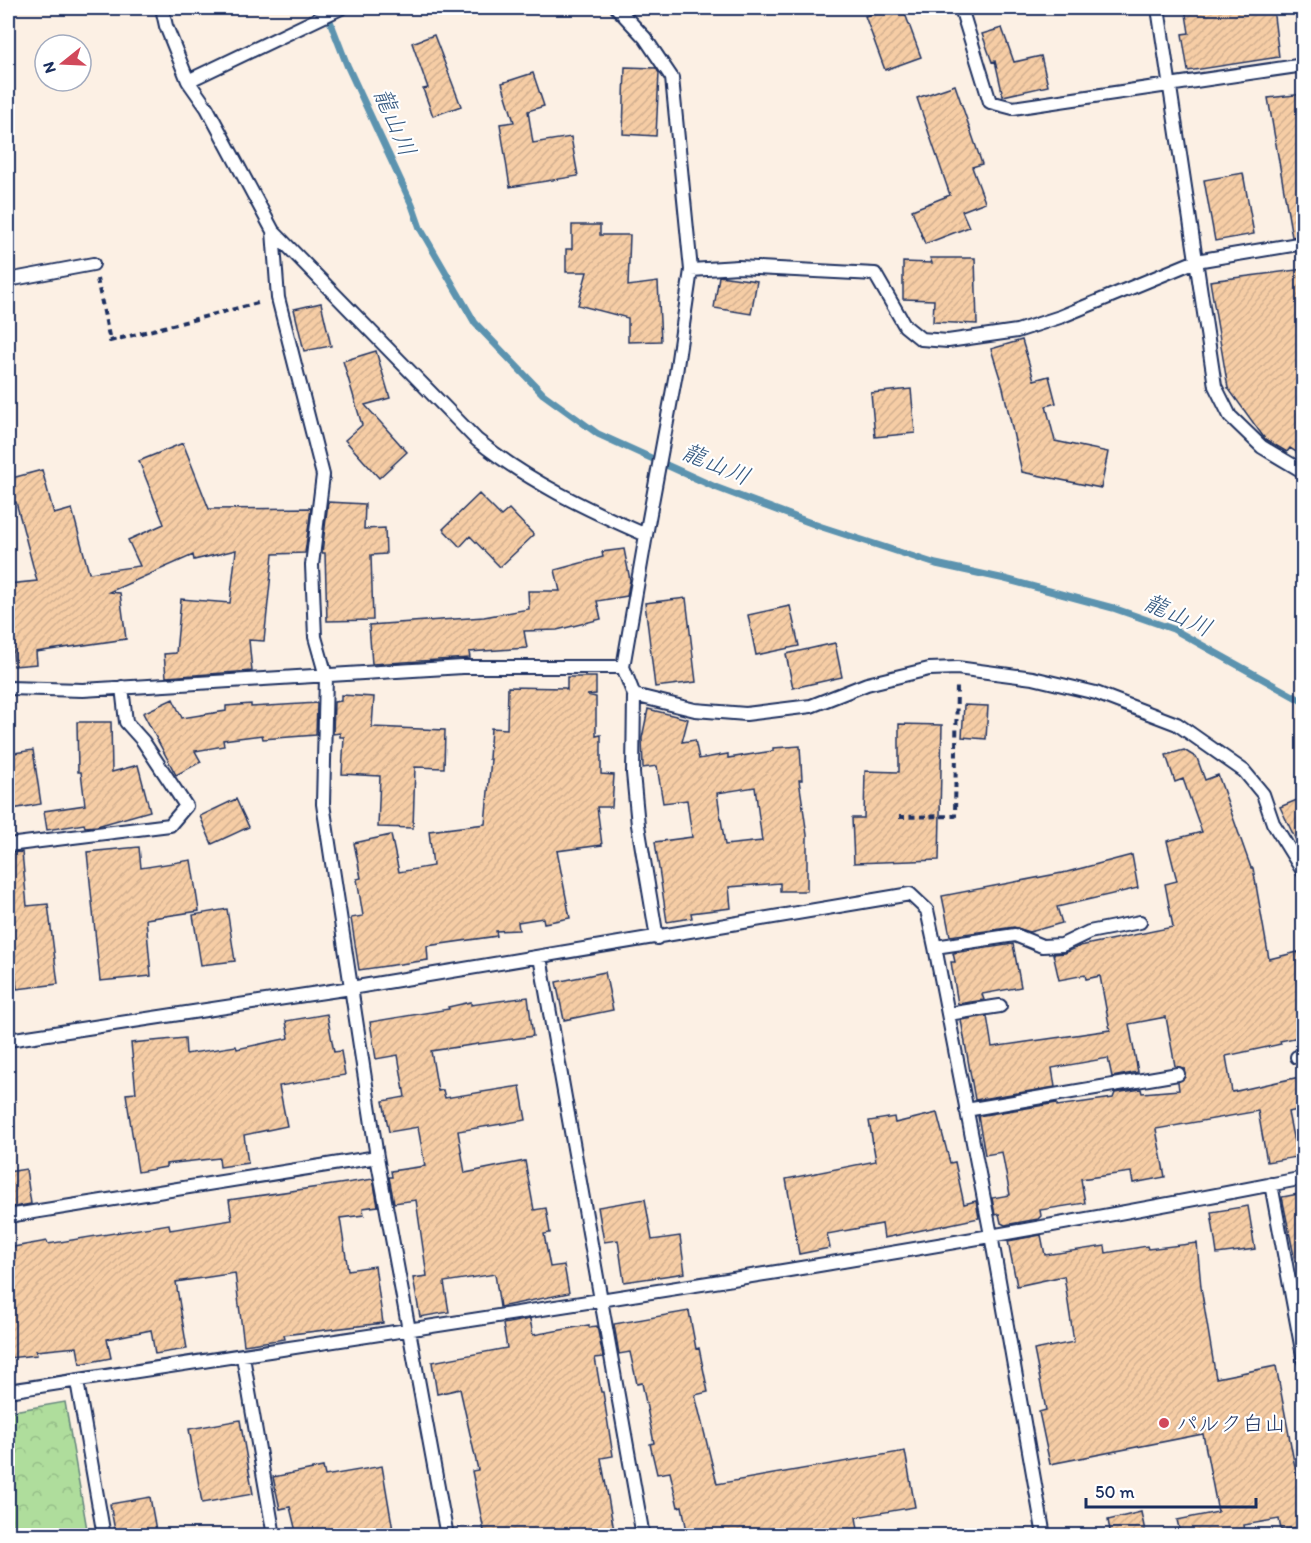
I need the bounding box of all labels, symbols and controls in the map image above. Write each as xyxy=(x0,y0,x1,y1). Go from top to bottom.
north arrow xyxy=(33,33,93,93)
text: N xyxy=(39,59,60,76)
water label: 龍山川 xyxy=(368,83,423,161)
water label: 龍山川 xyxy=(677,436,755,491)
water label: 龍山川 xyxy=(1139,587,1217,642)
place label: パルク白山 xyxy=(1176,1410,1286,1437)
marker: パルク白山 xyxy=(1157,1416,1171,1430)
scale bar xyxy=(1086,1471,1256,1509)
text: 50 m xyxy=(1095,1481,1135,1503)

